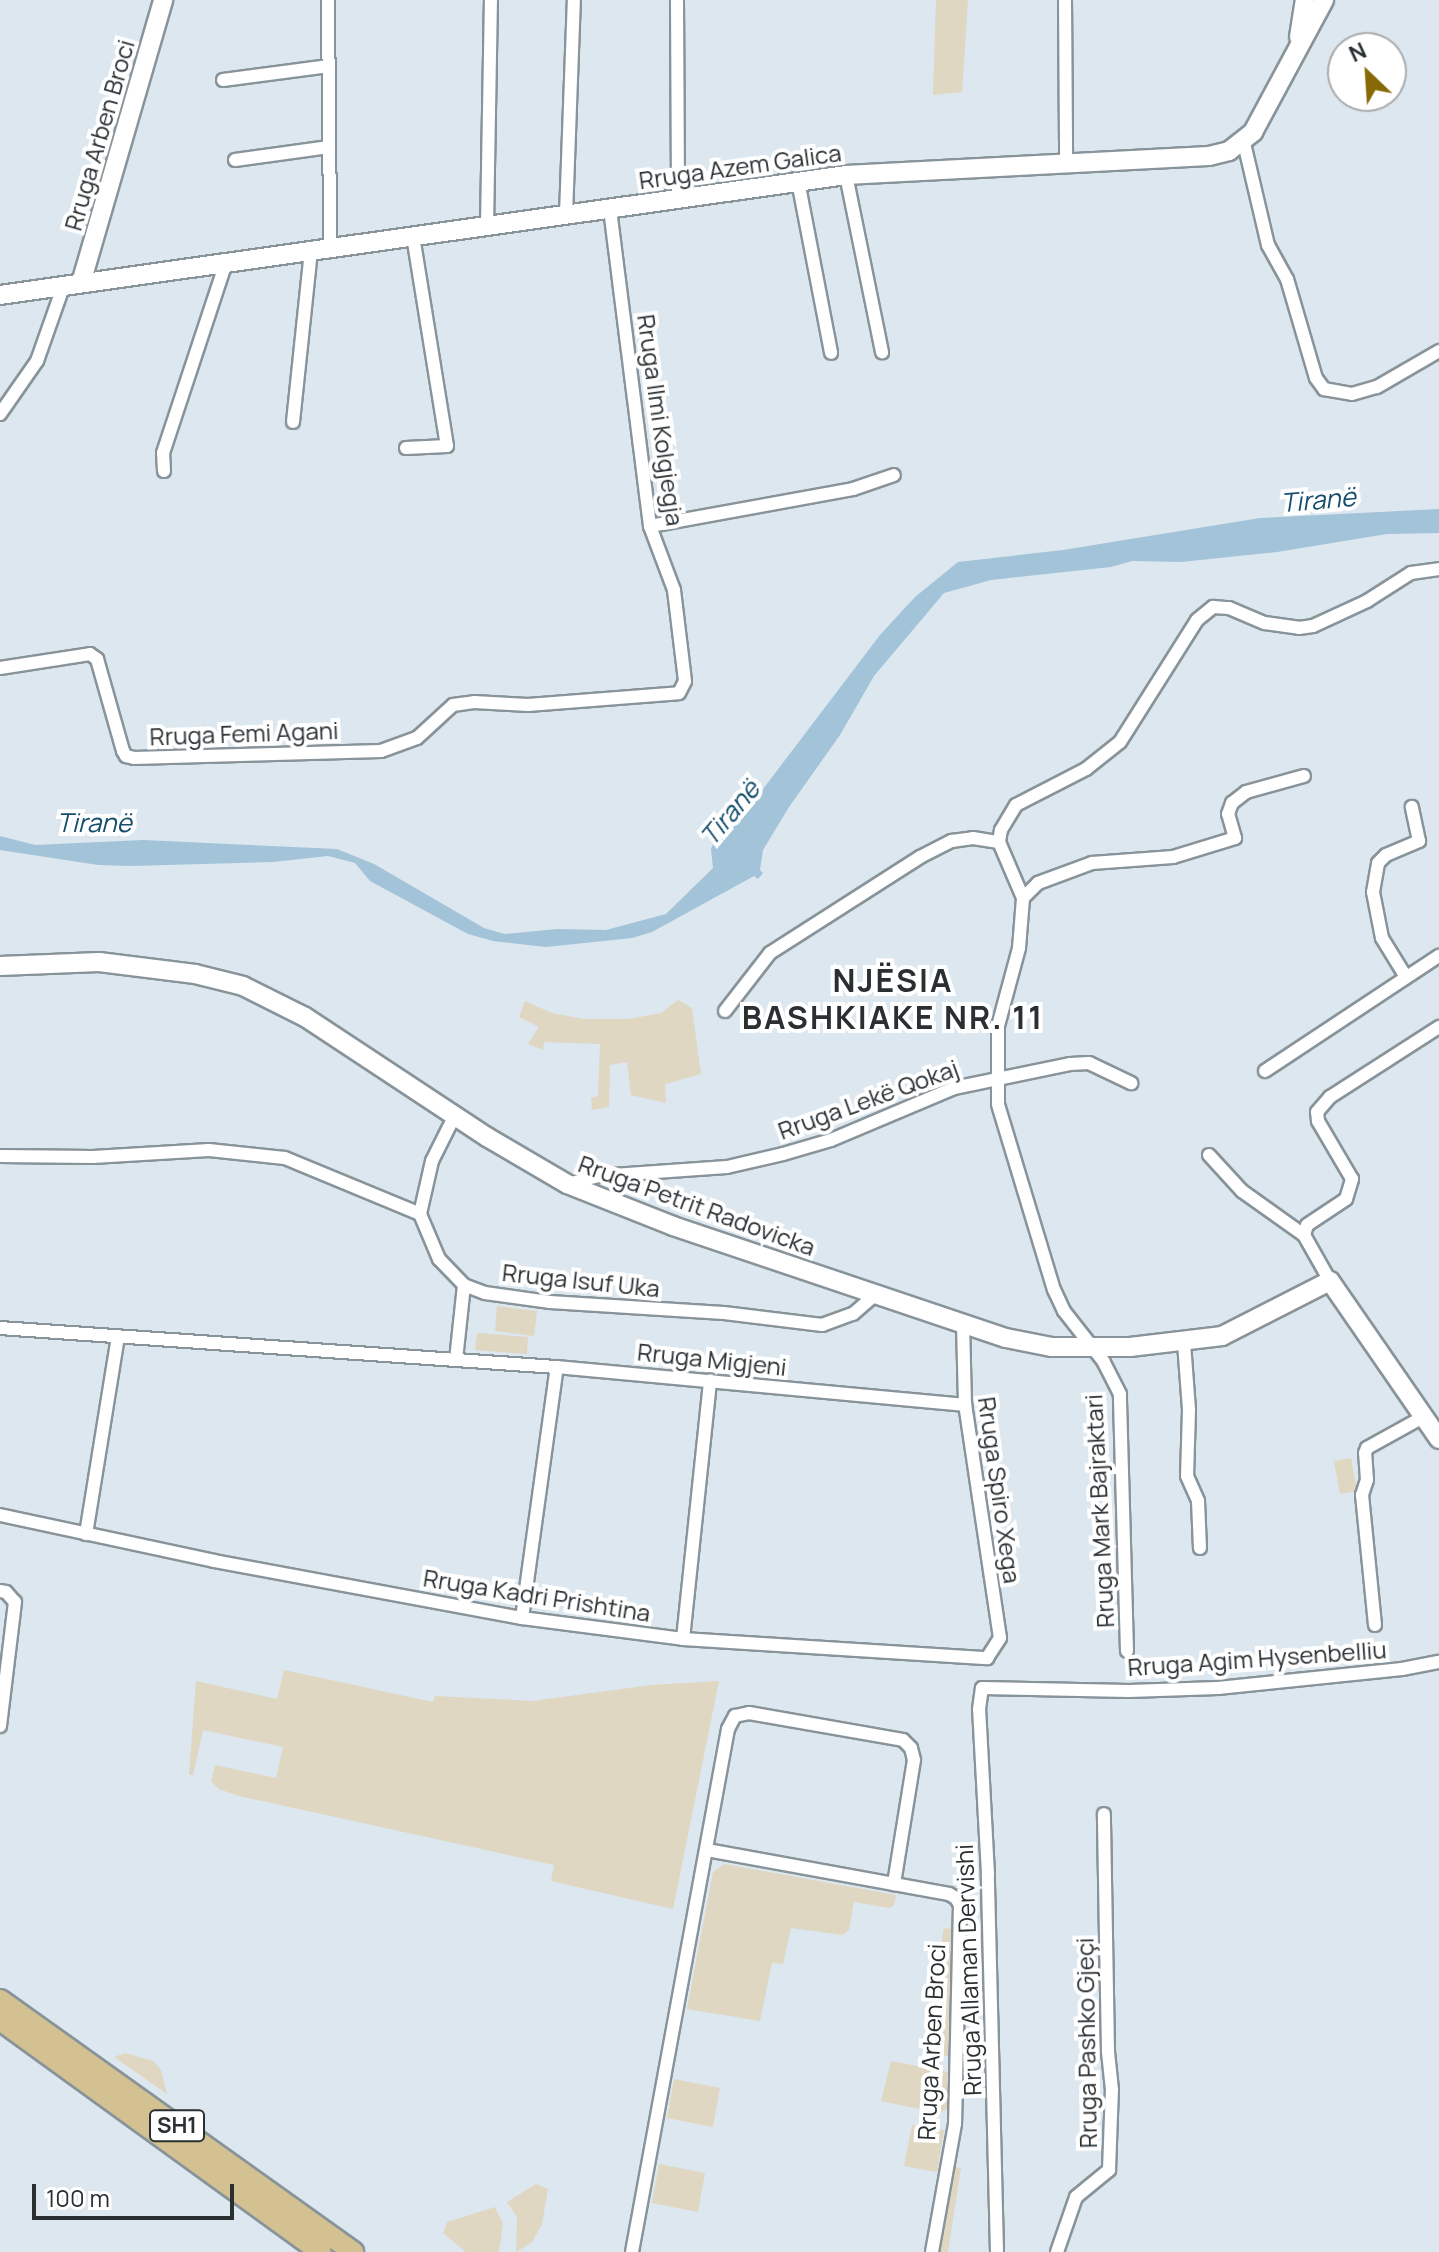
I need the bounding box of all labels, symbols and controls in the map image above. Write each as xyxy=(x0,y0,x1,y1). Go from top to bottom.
north arrow xyxy=(1327,32,1407,112)
text: N xyxy=(1344,35,1371,69)
street label: Rruga Arben Broci xyxy=(58,36,140,234)
street label: Rruga Azem Galica xyxy=(637,138,843,194)
street label: Rruga Ilmi Kolgjegja xyxy=(632,312,690,528)
water label: Tiranë xyxy=(1279,481,1357,519)
street label: Rruga Femi Agani xyxy=(149,715,339,751)
water label: Tiranë xyxy=(694,774,766,852)
water label: Tiranë xyxy=(56,807,132,839)
district label: NJËSIA BASHKIAKE NR. 11 xyxy=(742,962,1044,1037)
street label: Rruga Lekë Qokaj xyxy=(774,1053,962,1145)
street label: Rruga Petrit Radovicka xyxy=(575,1149,819,1261)
street label: Rruga Isuf Uka xyxy=(501,1257,661,1303)
street label: Rruga Migjeni xyxy=(636,1337,788,1381)
street label: Rruga Mark Bajraktari xyxy=(1078,1393,1120,1629)
street label: Rruga Spiro Xega xyxy=(973,1395,1027,1585)
street label: Rruga Kadri Prishtina xyxy=(421,1563,653,1627)
street label: Rruga Agim Hysenbelliu xyxy=(1127,1635,1387,1681)
street label: Rruga Allaman Dervishi xyxy=(949,1844,987,2096)
street label: Rruga Pashko Gjeçi xyxy=(1070,1937,1102,2149)
street label: Rruga Arben Broci xyxy=(911,1943,951,2141)
road number: SH1 xyxy=(149,2108,205,2144)
scale bar xyxy=(36,2168,238,2218)
text: 100 m xyxy=(46,2181,110,2214)

